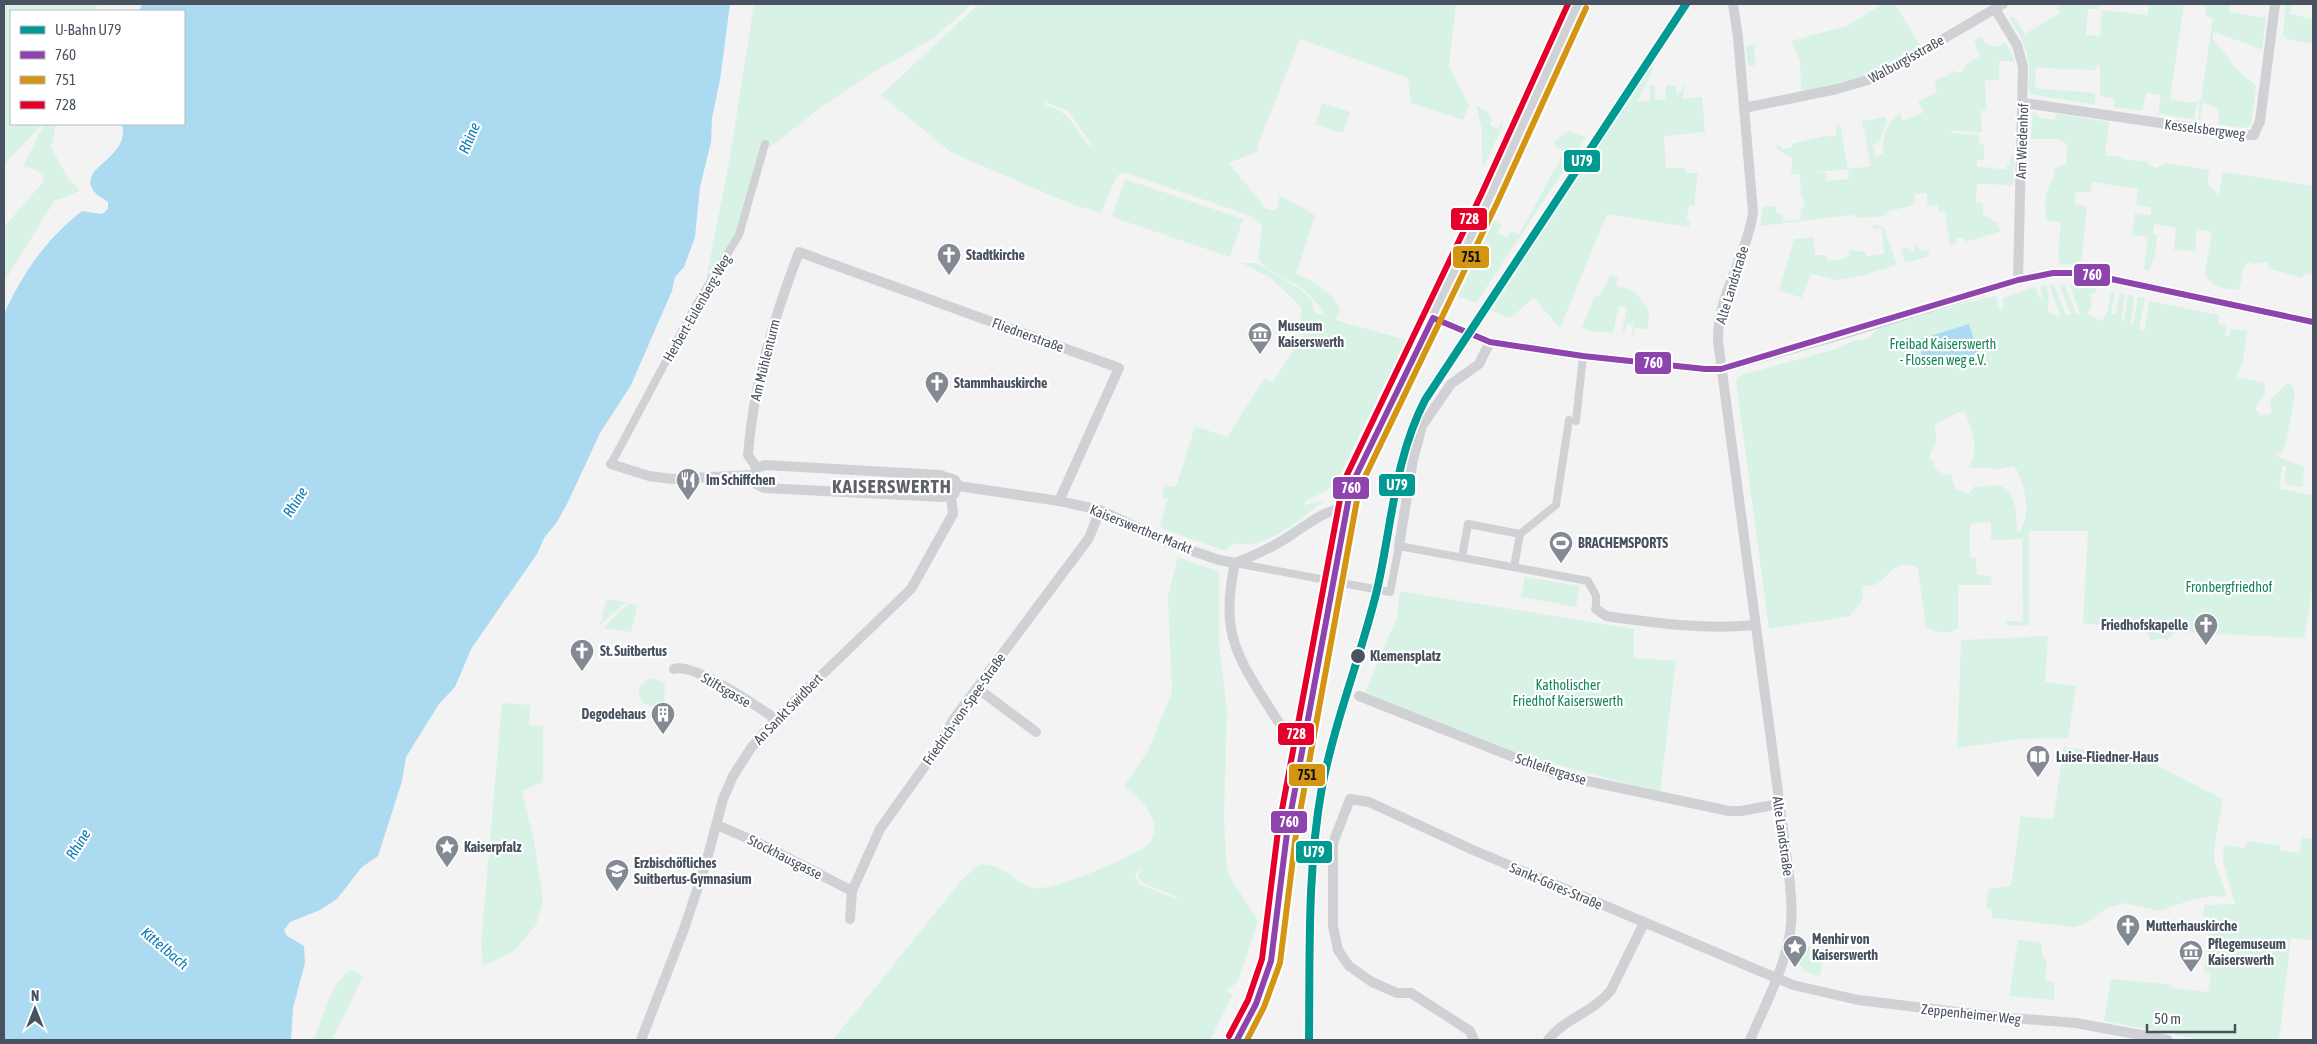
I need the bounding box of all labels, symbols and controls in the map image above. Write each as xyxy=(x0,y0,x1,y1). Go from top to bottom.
legend xyxy=(10,10,185,125)
text: U-Bahn U79 xyxy=(55,21,121,38)
street label: Walburgisstraße xyxy=(1866,32,1946,86)
text: 760 xyxy=(55,46,76,63)
text: 751 xyxy=(55,71,76,88)
text: 728 xyxy=(55,96,76,113)
street label: Am Wiedenhof xyxy=(2013,103,2031,179)
street label: Kesselsbergweg xyxy=(2164,116,2246,142)
water label: Rhine xyxy=(455,120,483,156)
line badge: U79 xyxy=(1563,149,1601,173)
text: U79 xyxy=(1571,153,1593,169)
line badge: 728 xyxy=(1450,207,1488,231)
text: 728 xyxy=(1459,211,1479,227)
church icon: Stadtkirche xyxy=(936,242,962,276)
street label: Alte Landstraße xyxy=(1713,244,1751,326)
line badge: 751 xyxy=(1452,245,1490,269)
place label: Stadtkirche xyxy=(966,247,1025,263)
text: 751 xyxy=(1461,249,1481,265)
street label: Herbert-Eulenberg-Weg xyxy=(660,252,734,364)
line badge: 760 xyxy=(2073,263,2111,287)
text: 760 xyxy=(2082,267,2102,283)
street label: Fliednerstraße xyxy=(990,315,1066,355)
street label: Am Mühlenturm xyxy=(747,318,783,402)
place label: Museum Kaiserswerth xyxy=(1278,318,1344,350)
museum icon: Museum Kaiserswerth xyxy=(1247,321,1273,355)
park label: Freibad Kaiserswerth - Flossen weg e.V. xyxy=(1890,336,1996,368)
line badge: 760 xyxy=(1634,351,1672,375)
text: 760 xyxy=(1643,355,1663,371)
church icon: Stammhauskirche xyxy=(924,370,950,404)
place label: Stammhauskirche xyxy=(954,375,1047,391)
restaurant icon: Im Schiffchen xyxy=(675,467,701,501)
place label: Im Schiffchen xyxy=(706,472,776,488)
line badge: U79 xyxy=(1378,473,1416,497)
district label: KAISERSWERTH xyxy=(832,475,952,497)
line badge: 760 xyxy=(1332,476,1370,500)
text: U79 xyxy=(1386,477,1408,493)
text: 760 xyxy=(1341,480,1361,496)
water label: Rhine xyxy=(279,484,311,520)
street label: Kaiserswerther Markt xyxy=(1088,501,1194,557)
sports icon: BRACHEMSPORTS xyxy=(1548,530,1574,564)
place label: BRACHEMSPORTS xyxy=(1578,535,1668,551)
park label: Fronbergfriedhof xyxy=(2186,579,2273,595)
church icon: Friedhofskapelle xyxy=(2193,612,2219,646)
place label: Friedhofskapelle xyxy=(2101,617,2188,633)
church icon: St. Suitbertus xyxy=(569,638,595,672)
place label: St. Suitbertus xyxy=(600,643,667,659)
marker: Klemensplatz xyxy=(1349,647,1367,665)
place label: Klemensplatz xyxy=(1370,648,1441,664)
street label: Friedrich-von-Spee-Straße xyxy=(919,650,1009,768)
street label: Stiftsgasse xyxy=(698,669,754,711)
street label: An Sankt Swidbert xyxy=(750,670,826,748)
park label: Katholischer Friedhof Kaiserswerth xyxy=(1513,677,1623,709)
building icon: Degodehaus xyxy=(650,701,676,735)
place label: Degodehaus xyxy=(581,706,646,722)
line badge: 728 xyxy=(1277,722,1315,746)
text: 728 xyxy=(1286,726,1306,742)
library icon: Luise-Fliedner-Haus xyxy=(2025,744,2051,778)
place label: Luise-Fliedner-Haus xyxy=(2056,749,2159,765)
street label: Schleifergasse xyxy=(1514,750,1588,788)
line badge: 751 xyxy=(1288,763,1326,787)
text: 751 xyxy=(1297,767,1317,783)
street label: Alte Landstraße xyxy=(1769,795,1797,877)
line badge: 760 xyxy=(1270,810,1308,834)
text: 760 xyxy=(1279,814,1299,830)
water label: Rhine xyxy=(62,826,94,862)
street label: Stockhausgasse xyxy=(745,831,825,883)
place icon: Kaiserpfalz xyxy=(434,834,460,868)
place label: Kaiserpfalz xyxy=(464,839,522,855)
line badge: U79 xyxy=(1295,840,1333,864)
text: U79 xyxy=(1303,844,1325,860)
place label: Erzbischöfliches Suitbertus-Gymnasium xyxy=(634,855,752,887)
school or university icon: Erzbischöfliches Suitbertus-Gymnasium xyxy=(604,858,630,892)
street label: Sankt-Göres-Straße xyxy=(1507,859,1605,913)
church icon: Mutterhauskirche xyxy=(2115,913,2141,947)
place label: Mutterhauskirche xyxy=(2146,918,2237,934)
water label: Kittelbach xyxy=(138,923,192,973)
place label: Menhir von Kaiserswerth xyxy=(1812,931,1878,963)
place icon: Menhir von Kaiserswerth xyxy=(1782,934,1808,968)
place label: Pflegemuseum Kaiserswerth xyxy=(2208,936,2286,968)
museum icon: Pflegemuseum Kaiserswerth xyxy=(2178,939,2204,973)
north arrow xyxy=(10,984,60,1034)
text: N xyxy=(31,988,39,1004)
street label: Zeppenheimer Weg xyxy=(1920,1001,2022,1027)
scale bar xyxy=(2147,1002,2234,1034)
text: 50 m xyxy=(2154,1010,2181,1027)

